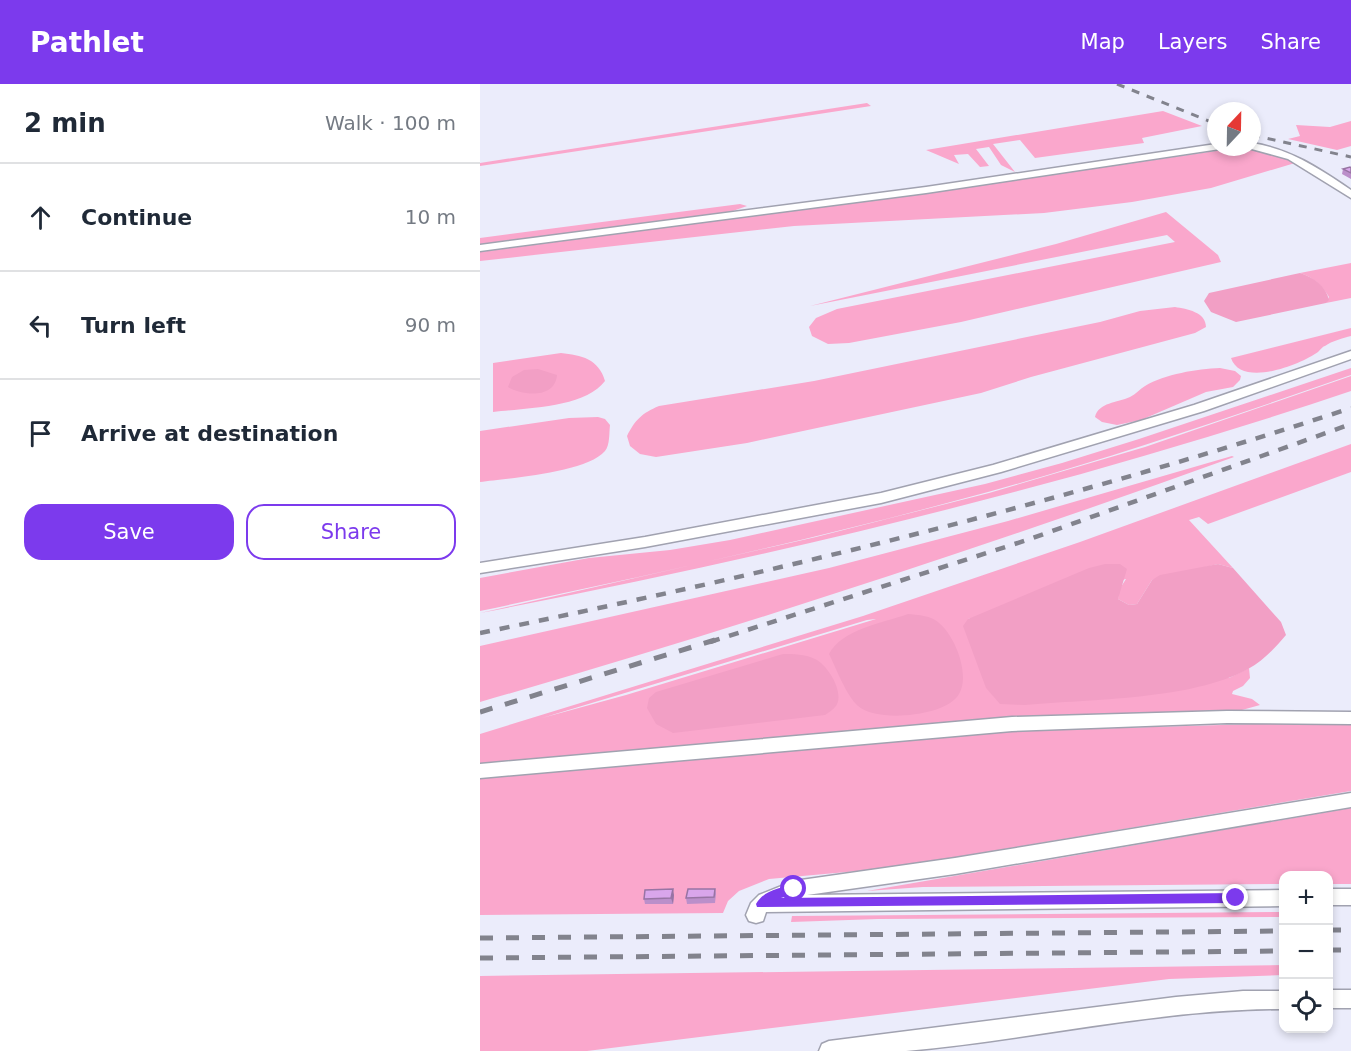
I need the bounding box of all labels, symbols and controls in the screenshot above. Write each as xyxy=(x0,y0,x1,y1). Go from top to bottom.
text: Pathlet xyxy=(30,26,144,59)
text: Map xyxy=(1081,30,1125,54)
text: Layers xyxy=(1158,30,1227,54)
text: Share xyxy=(1260,30,1321,54)
north arrow xyxy=(1207,102,1261,156)
text: 2 min xyxy=(24,108,106,138)
text: Walk · 100 m xyxy=(325,111,456,135)
icon: ahead xyxy=(24,201,57,234)
text: Continue xyxy=(81,205,192,230)
text: 10 m xyxy=(405,205,456,229)
icon: left xyxy=(24,309,57,342)
text: Turn left xyxy=(81,313,186,338)
text: 90 m xyxy=(405,313,456,337)
icon: arrive xyxy=(24,417,57,450)
text: Arrive at destination xyxy=(81,421,338,446)
button: Save xyxy=(24,504,234,560)
button: Share xyxy=(246,504,456,560)
map controls xyxy=(1279,871,1333,1033)
button: + xyxy=(1279,871,1333,925)
route start xyxy=(780,875,806,901)
route end xyxy=(1222,884,1248,910)
button: − xyxy=(1279,925,1333,979)
button: locate xyxy=(1279,979,1333,1033)

